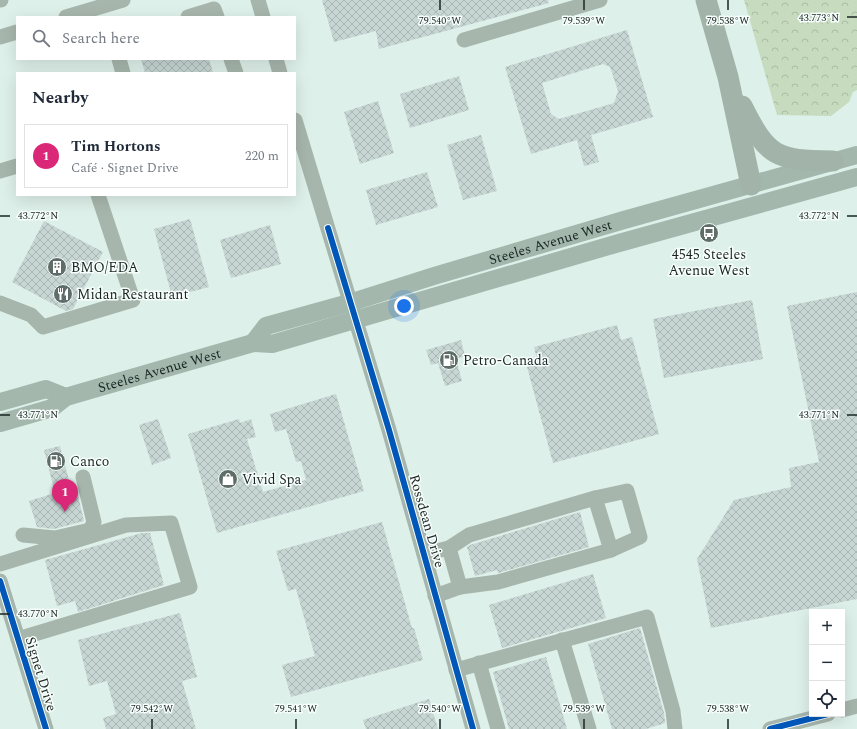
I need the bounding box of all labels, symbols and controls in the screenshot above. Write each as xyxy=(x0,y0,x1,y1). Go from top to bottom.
text: 43.773°N xyxy=(799,10,839,26)
text: 79.540°W xyxy=(419,13,461,29)
text: 79.539°W xyxy=(563,13,605,29)
text: 79.538°W xyxy=(707,13,749,29)
search box xyxy=(16,16,296,60)
icon: search xyxy=(30,27,52,49)
text: Search here xyxy=(62,27,140,50)
text: Nearby xyxy=(32,85,88,111)
text: Tim Hortons xyxy=(71,135,161,158)
text: 1 xyxy=(42,146,50,166)
text: 220 m xyxy=(245,146,279,166)
text: Café · Signet Drive xyxy=(71,158,179,178)
text: 43.772°N xyxy=(18,208,58,224)
text: 43.772°N xyxy=(799,208,839,224)
street label: Steeles Avenue West xyxy=(486,214,614,270)
bus stop icon: 4545 Steeles Avenue West xyxy=(698,222,720,244)
place label: 4545 Steeles Avenue West xyxy=(669,244,749,281)
building icon: BMO/EDA xyxy=(46,256,68,278)
place label: BMO/EDA xyxy=(71,257,139,278)
restaurant icon: Midan Restaurant xyxy=(52,283,74,305)
place label: Midan Restaurant xyxy=(77,284,188,305)
your location xyxy=(394,296,414,316)
street label: Steeles Avenue West xyxy=(95,342,223,398)
fuel station icon: Petro-Canada xyxy=(438,349,460,371)
place label: Petro-Canada xyxy=(463,350,549,371)
text: 43.771°N xyxy=(18,407,58,423)
text: 43.771°N xyxy=(799,407,839,423)
fuel station icon: Canco xyxy=(45,450,67,472)
place label: Canco xyxy=(70,451,109,472)
shop icon: Vivid Spa xyxy=(217,468,239,490)
place label: Vivid Spa xyxy=(242,469,302,490)
street label: Rossdean Drive xyxy=(404,472,450,570)
pin: 1 xyxy=(52,479,78,512)
text: 43.770°N xyxy=(18,606,58,622)
map controls xyxy=(809,609,845,717)
button: + xyxy=(809,609,845,645)
street label: Signet Drive xyxy=(20,634,62,714)
button: − xyxy=(809,645,845,681)
button: locate xyxy=(809,681,845,717)
text: 79.542°W xyxy=(131,701,173,717)
text: 79.541°W xyxy=(275,701,317,717)
text: 79.540°W xyxy=(419,701,461,717)
text: 79.539°W xyxy=(563,701,605,717)
text: 79.538°W xyxy=(707,701,749,717)

